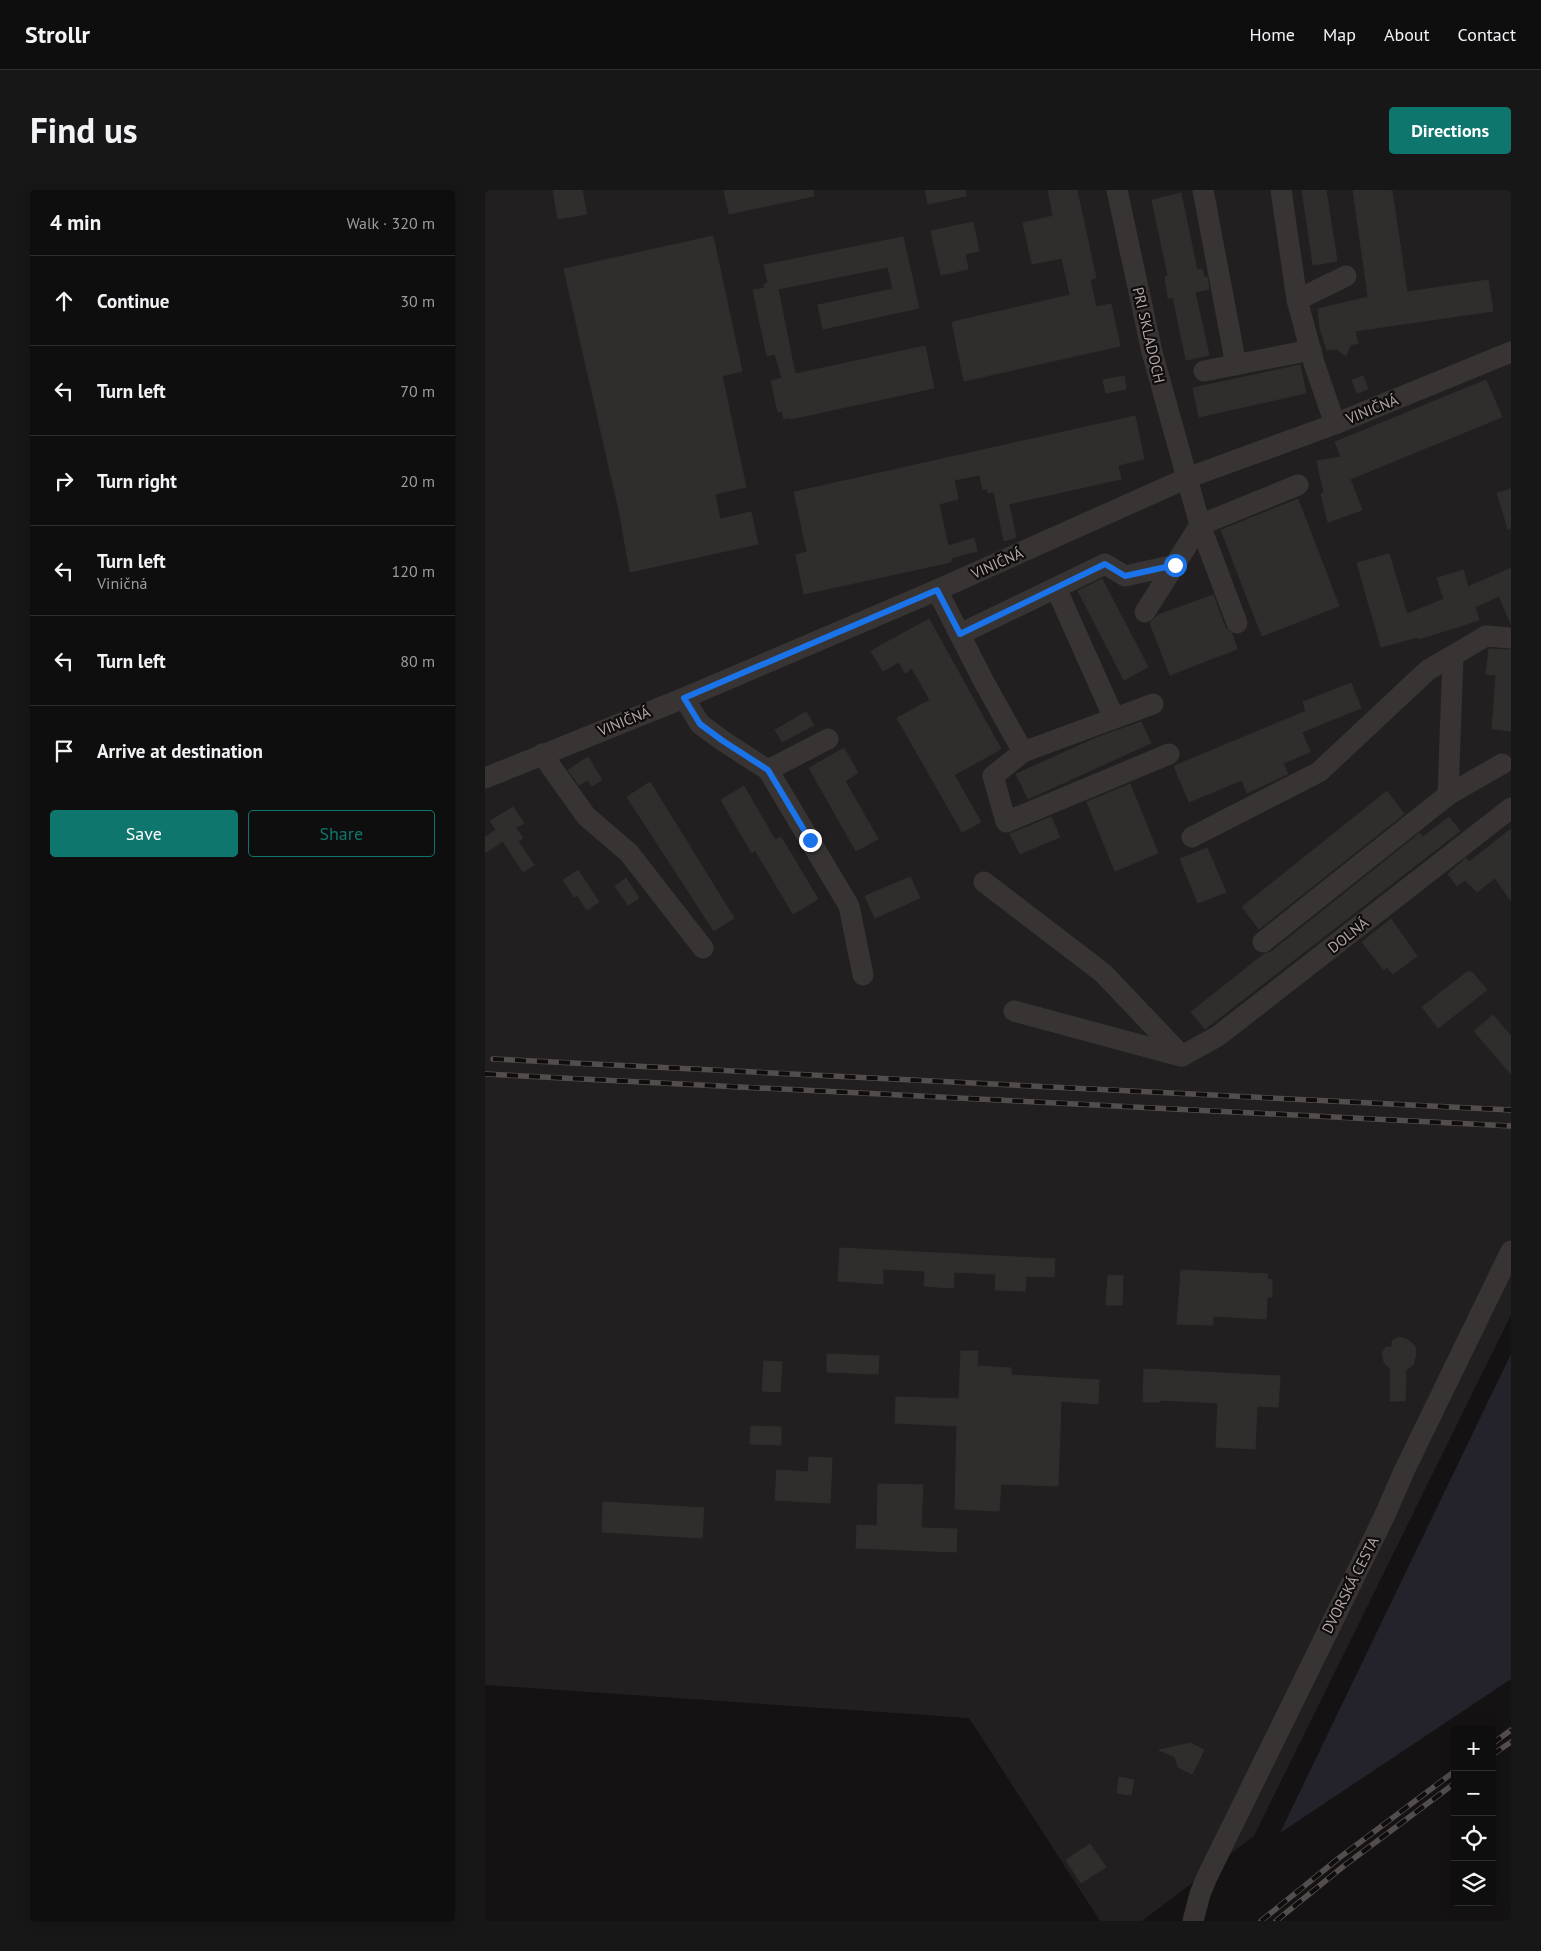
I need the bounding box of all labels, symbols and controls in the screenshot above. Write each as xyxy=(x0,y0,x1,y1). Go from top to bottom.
text: Strollr xyxy=(25,19,90,50)
text: Home xyxy=(1249,23,1295,46)
text: Map xyxy=(1323,23,1356,46)
text: About xyxy=(1384,23,1430,46)
text: Contact xyxy=(1458,23,1516,46)
text: Find us xyxy=(30,107,138,153)
button: Directions xyxy=(1389,107,1511,154)
text: 4 min xyxy=(50,209,101,236)
text: Walk · 320 m xyxy=(346,213,435,233)
street label: PRI SKLADOCH xyxy=(1129,285,1169,385)
icon: ahead xyxy=(50,287,78,315)
text: Continue xyxy=(97,289,169,313)
text: 30 m xyxy=(400,291,435,311)
icon: left xyxy=(50,377,78,405)
text: Turn left xyxy=(97,379,166,403)
text: 70 m xyxy=(400,381,435,401)
street label: VINIČNÁ xyxy=(1342,390,1401,428)
icon: right xyxy=(50,467,78,495)
text: Turn right xyxy=(97,469,177,493)
text: 20 m xyxy=(400,471,435,491)
street label: VINIČNÁ xyxy=(967,543,1026,583)
text: Turn left xyxy=(97,549,166,573)
route start xyxy=(1164,554,1187,577)
icon: left xyxy=(50,557,78,585)
text: 120 m xyxy=(392,561,435,581)
text: Viničná xyxy=(97,573,147,593)
icon: left xyxy=(50,647,78,675)
text: Turn left xyxy=(97,649,166,673)
text: 80 m xyxy=(400,651,435,671)
street label: VINIČNÁ xyxy=(594,702,653,740)
icon: arrive xyxy=(50,737,78,765)
text: Arrive at destination xyxy=(97,739,263,763)
button: Save xyxy=(50,810,238,857)
button: Share xyxy=(248,810,435,857)
route end xyxy=(799,829,822,852)
street label: DOLNÁ xyxy=(1324,913,1372,957)
street label: DVORSKÁ CESTA xyxy=(1317,1533,1383,1637)
map controls xyxy=(1451,1726,1496,1906)
button: + xyxy=(1451,1726,1496,1771)
button: − xyxy=(1451,1771,1496,1816)
button: locate xyxy=(1451,1816,1496,1861)
button: layers xyxy=(1451,1861,1496,1906)

